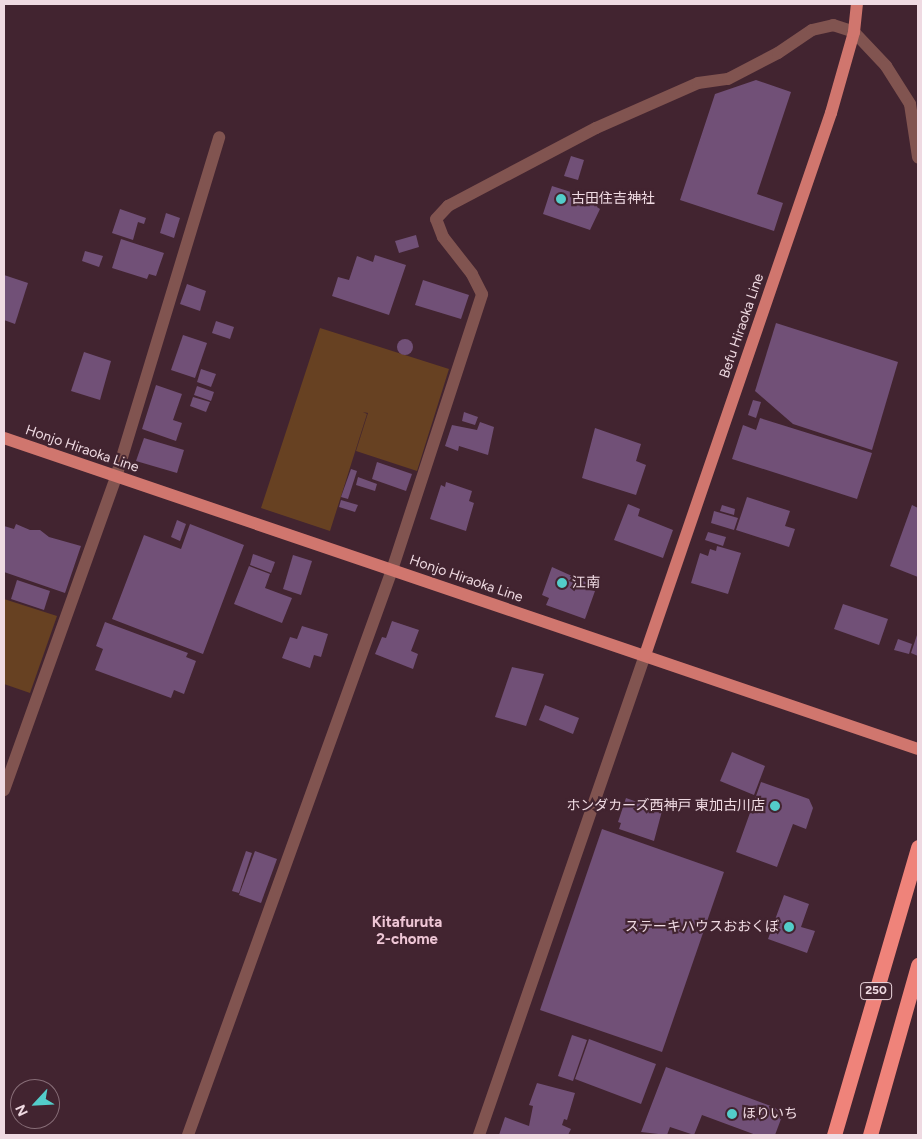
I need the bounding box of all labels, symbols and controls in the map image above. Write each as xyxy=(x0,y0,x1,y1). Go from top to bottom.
place label: 古田住吉神社 xyxy=(571,191,655,207)
marker: 古田住吉神社 xyxy=(555,193,567,205)
street label: Befu Hiraoka Line xyxy=(716,271,768,381)
street label: Honjo Hiraoka Line xyxy=(23,422,141,476)
street label: Honjo Hiraoka Line xyxy=(407,552,525,606)
place label: 江南 xyxy=(572,575,600,591)
marker: 江南 xyxy=(556,577,568,589)
place label: ホンダカーズ西神戸 東加古川店 xyxy=(566,798,765,814)
marker: ホンダカーズ西神戸 東加古川店 xyxy=(769,800,781,812)
district label: Kitafuruta 2-chome xyxy=(372,913,442,948)
place label: ステーキハウスおおくぼ xyxy=(625,919,779,935)
marker: ステーキハウスおおくぼ xyxy=(783,921,795,933)
road number: 250 xyxy=(860,981,892,1000)
north arrow xyxy=(10,1079,60,1129)
text: N xyxy=(12,1102,32,1119)
place label: ほりいち xyxy=(742,1106,798,1122)
marker: ほりいち xyxy=(726,1108,738,1120)

